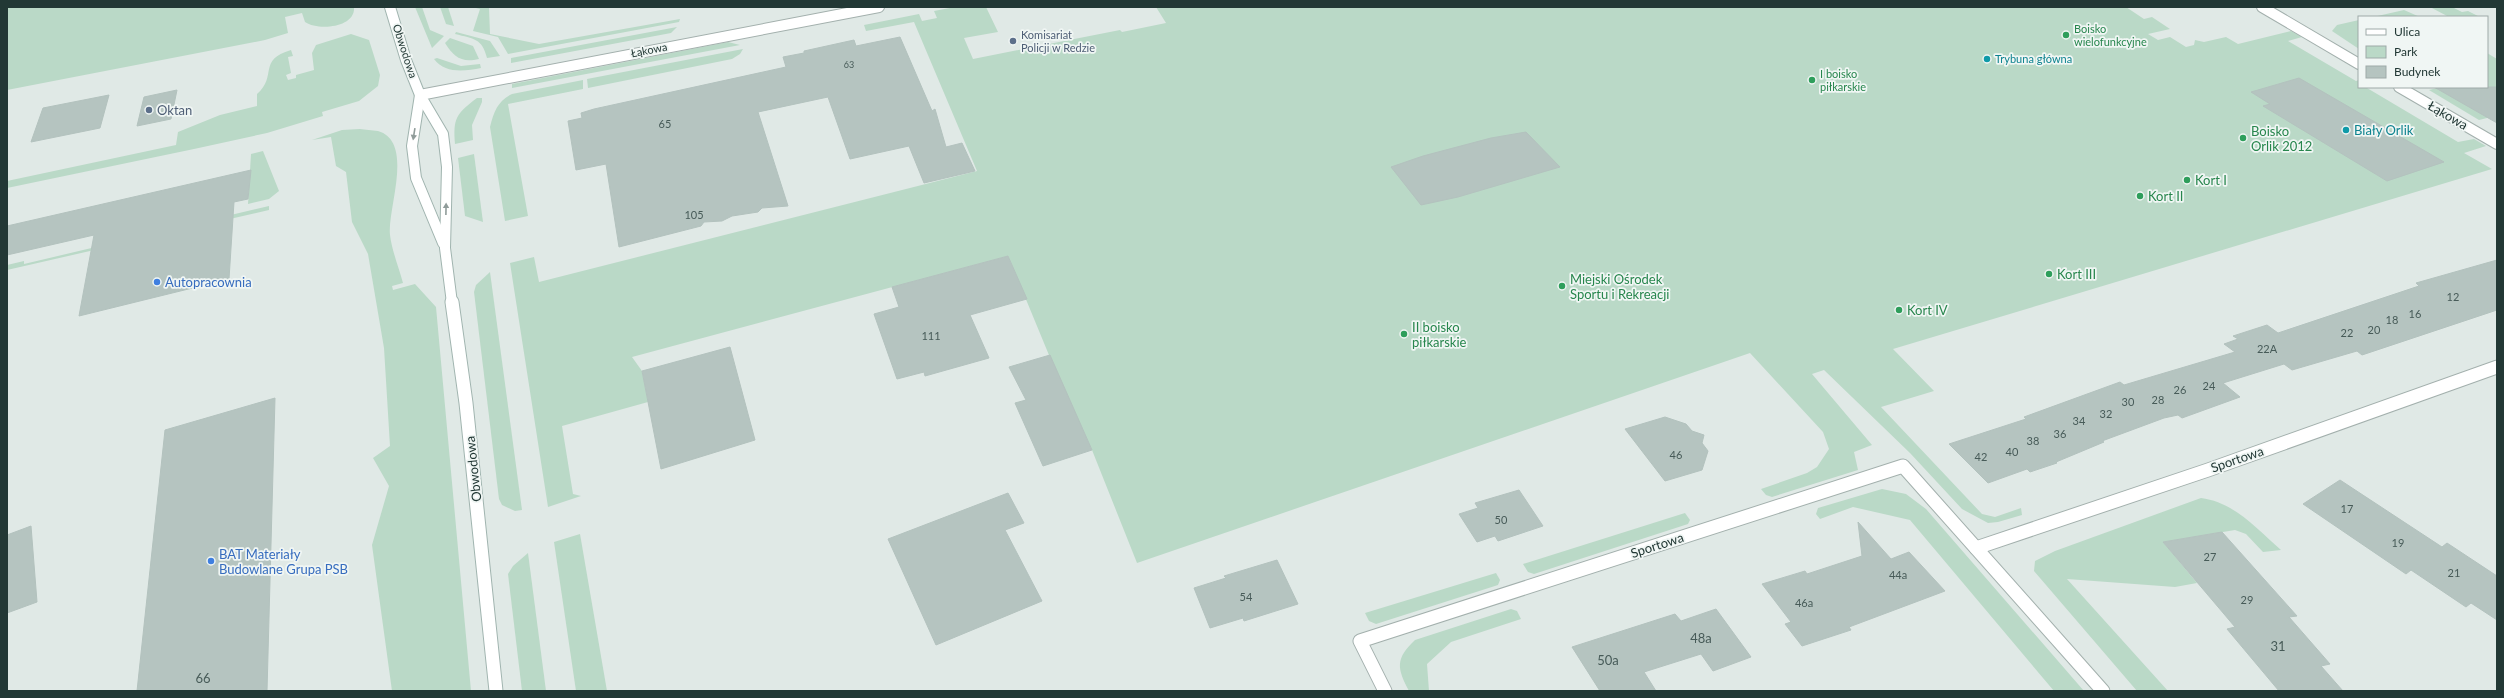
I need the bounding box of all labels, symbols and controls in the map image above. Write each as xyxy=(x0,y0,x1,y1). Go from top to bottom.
legend xyxy=(2358,16,2488,88)
street label: Obwodowa xyxy=(391,22,420,79)
place label: Boisko wielofunkcyjne xyxy=(2074,22,2147,48)
text: Ulica xyxy=(2394,24,2420,39)
place label: Komisariat Policji w Redzie xyxy=(1021,28,1095,54)
marker: Boisko wielofunkcyjne xyxy=(2061,30,2071,40)
marker: Komisariat Policji w Redzie xyxy=(1008,36,1018,46)
street label: Łąkowa xyxy=(630,40,668,59)
text: Park xyxy=(2394,44,2418,59)
place label: Trybuna główna xyxy=(1995,52,2072,65)
marker: Trybuna główna xyxy=(1982,54,1992,64)
house number: 63 xyxy=(844,59,854,70)
text: Budynek xyxy=(2394,64,2441,79)
place label: I boisko piłkarskie xyxy=(1820,67,1866,93)
marker: I boisko piłkarskie xyxy=(1807,75,1817,85)
street label: Łąkowa xyxy=(2425,97,2471,133)
place label: Oktan xyxy=(157,102,192,118)
marker: Oktan xyxy=(144,105,154,115)
house number: 65 xyxy=(659,117,671,130)
place label: Biały Orlik xyxy=(2354,122,2414,138)
place label: Boisko Orlik 2012 xyxy=(2251,123,2312,154)
marker: Biały Orlik xyxy=(2341,125,2351,135)
one-way arrow xyxy=(411,128,417,140)
marker: Boisko Orlik 2012 xyxy=(2238,133,2248,143)
place label: Kort I xyxy=(2195,172,2227,188)
marker: Kort I xyxy=(2182,175,2192,185)
place label: Kort II xyxy=(2148,188,2184,204)
marker: Kort II xyxy=(2135,191,2145,201)
one-way arrow xyxy=(443,202,449,215)
house number: 105 xyxy=(684,208,704,221)
place label: Kort III xyxy=(2057,266,2096,282)
marker: Kort III xyxy=(2044,269,2054,279)
place label: Miejski Ośrodek Sportu i Rekreacji xyxy=(1570,271,1669,302)
place label: Autopracownia xyxy=(165,274,252,290)
marker: Autopracownia xyxy=(152,277,162,287)
marker: Miejski Ośrodek Sportu i Rekreacji xyxy=(1557,281,1567,291)
house number: 12 xyxy=(2447,290,2459,303)
place label: Kort IV xyxy=(1907,302,1948,318)
marker: Kort IV xyxy=(1894,305,1904,315)
house number: 16 xyxy=(2409,307,2421,320)
house number: 18 xyxy=(2386,313,2398,326)
place label: II boisko piłkarskie xyxy=(1412,319,1467,350)
house number: 20 xyxy=(2368,323,2381,336)
house number: 22 xyxy=(2341,326,2353,339)
house number: 111 xyxy=(921,329,941,342)
marker: II boisko piłkarskie xyxy=(1399,329,1409,339)
house number: 22A xyxy=(2257,342,2278,355)
house number: 24 xyxy=(2203,379,2216,392)
house number: 26 xyxy=(2174,383,2186,396)
house number: 28 xyxy=(2152,393,2164,406)
house number: 30 xyxy=(2122,395,2135,408)
house number: 32 xyxy=(2100,407,2112,420)
house number: 34 xyxy=(2073,414,2086,427)
house number: 36 xyxy=(2054,427,2066,440)
house number: 38 xyxy=(2027,434,2039,447)
street label: Obwodowa xyxy=(462,435,484,503)
street label: Sportowa xyxy=(2208,443,2266,475)
house number: 40 xyxy=(2006,445,2019,458)
house number: 46 xyxy=(1670,448,1682,461)
house number: 42 xyxy=(1975,450,1987,463)
house number: 17 xyxy=(2341,502,2353,515)
house number: 50 xyxy=(1495,513,1508,526)
street label: Sportowa xyxy=(1628,529,1686,561)
house number: 19 xyxy=(2392,536,2404,549)
place label: BAT Materiały Budowlane Grupa PSB xyxy=(219,546,348,577)
house number: 27 xyxy=(2204,550,2216,563)
marker: BAT Materiały Budowlane Grupa PSB xyxy=(206,556,216,566)
house number: 21 xyxy=(2448,566,2460,579)
house number: 44a xyxy=(1889,568,1907,581)
house number: 54 xyxy=(1240,590,1253,603)
house number: 29 xyxy=(2241,593,2253,606)
house number: 46a xyxy=(1795,596,1813,609)
house number: 48a xyxy=(1690,630,1712,646)
house number: 31 xyxy=(2270,638,2286,654)
house number: 50a xyxy=(1597,652,1619,668)
house number: 66 xyxy=(195,670,211,686)

